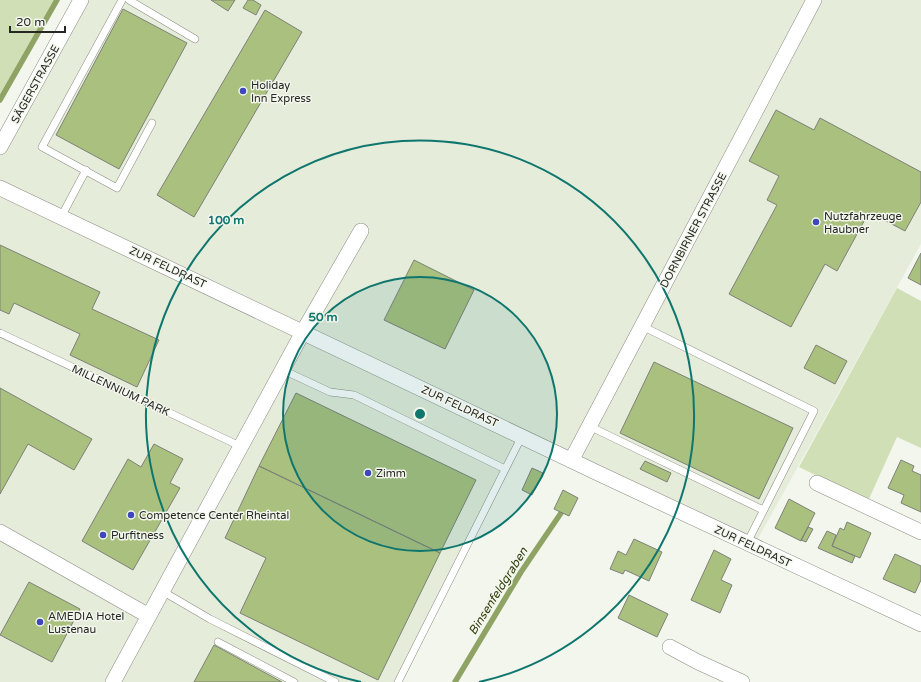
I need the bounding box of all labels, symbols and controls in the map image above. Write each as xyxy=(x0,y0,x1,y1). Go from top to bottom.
scale bar xyxy=(10,8,65,34)
text: 20 m xyxy=(16,15,45,29)
street label: SÄGERSTRASSE xyxy=(8,43,62,126)
place label: Holiday Inn Express xyxy=(251,79,311,105)
marker: Holiday Inn Express xyxy=(238,86,248,96)
street label: DORNBIRNER STRASSE xyxy=(657,170,729,290)
place label: Nutzfahrzeuge Haubner xyxy=(824,210,902,236)
text: 100 m xyxy=(208,213,244,227)
marker: Nutzfahrzeuge Haubner xyxy=(811,217,821,227)
street label: ZUR FELDRAST xyxy=(127,244,209,291)
text: 50 m xyxy=(308,310,338,324)
street label: MILLENNIUM PARK xyxy=(70,362,172,419)
street label: ZUR FELDRAST xyxy=(419,383,501,430)
centre of rings xyxy=(413,407,427,421)
place label: Zimm xyxy=(376,467,406,480)
marker: Zimm xyxy=(363,468,373,478)
place label: Competence Center Rheintal xyxy=(139,509,289,522)
marker: Competence Center Rheintal xyxy=(126,510,136,520)
street label: ZUR FELDRAST xyxy=(712,523,794,570)
place label: Purfitness xyxy=(111,529,164,542)
marker: Purfitness xyxy=(98,530,108,540)
water label: Binsenfeldgraben xyxy=(465,544,531,637)
place label: AMEDIA Hotel Lustenau xyxy=(48,610,124,636)
marker: AMEDIA Hotel Lustenau xyxy=(35,617,45,627)

